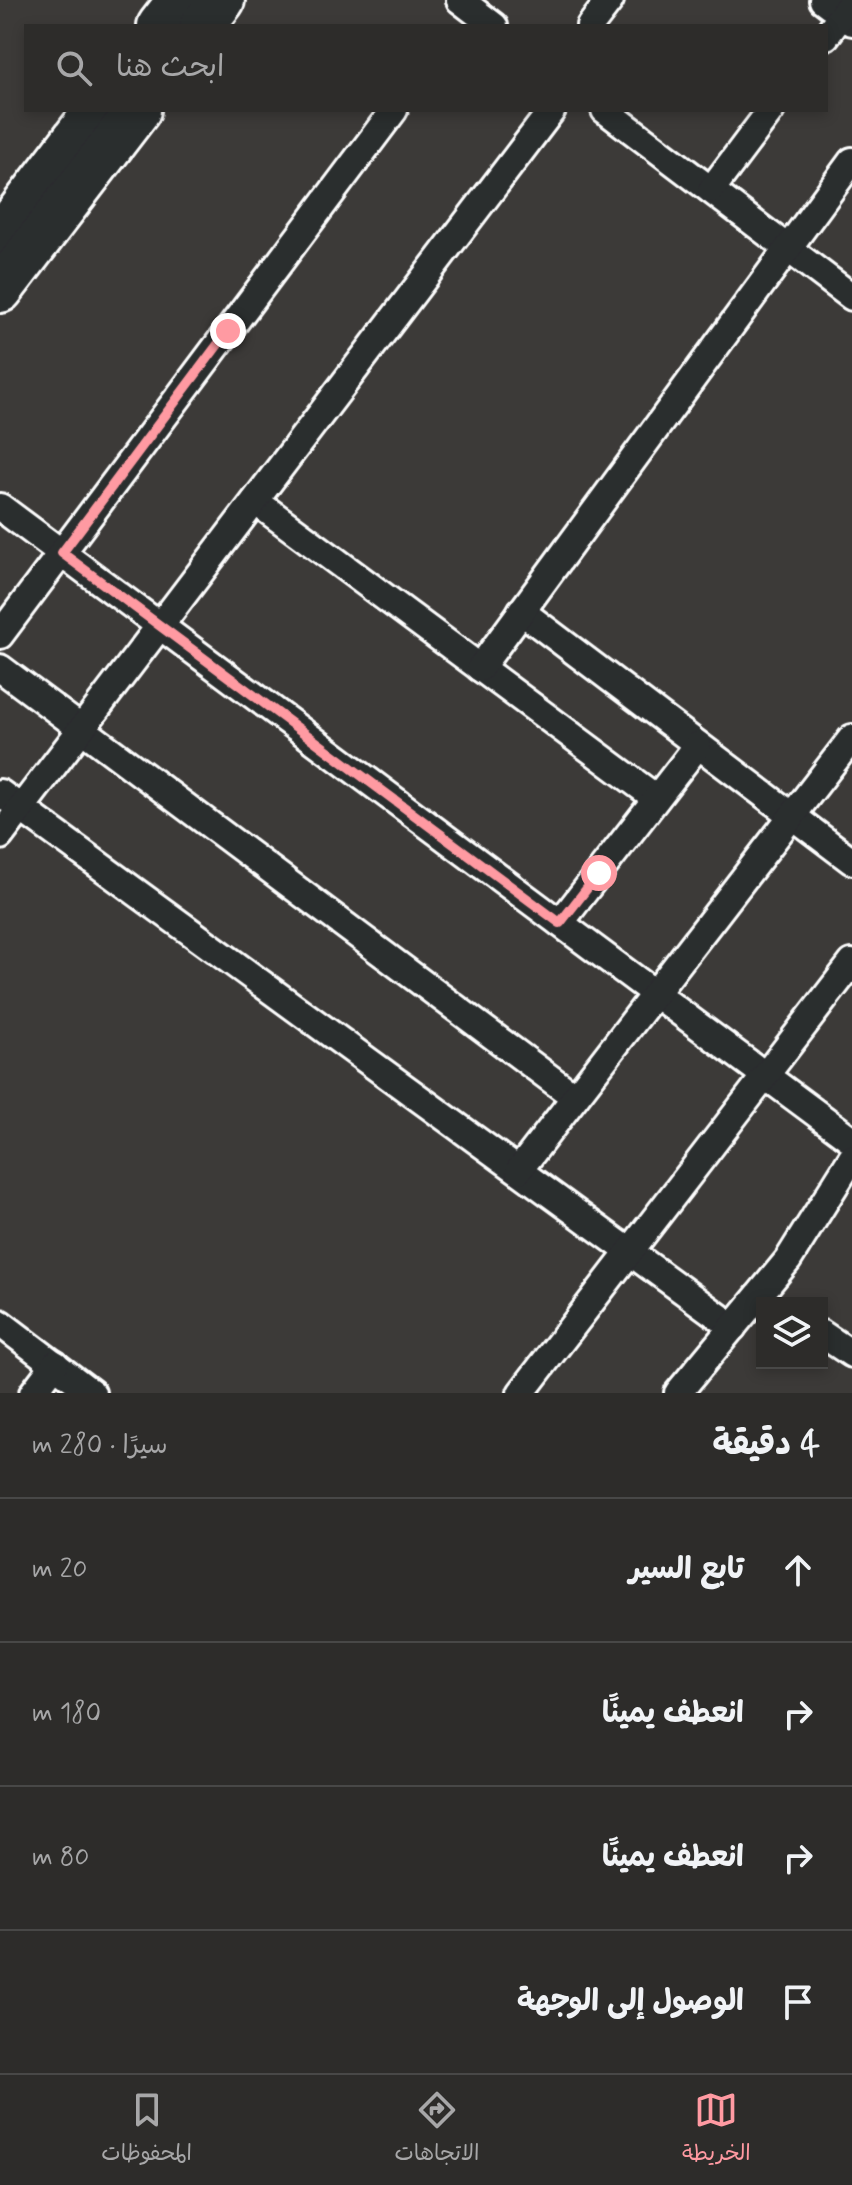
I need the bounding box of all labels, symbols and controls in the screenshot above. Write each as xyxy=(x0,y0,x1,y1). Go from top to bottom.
search box xyxy=(24,24,828,112)
icon: search xyxy=(52,46,96,90)
text: ابحث هنا xyxy=(116,48,224,87)
route end xyxy=(210,313,246,349)
route start xyxy=(581,855,617,891)
map controls xyxy=(756,1297,828,1369)
button: layers xyxy=(756,1297,828,1369)
text: 4 دقيقة xyxy=(713,1422,820,1467)
text: سيرًا · 280 m xyxy=(32,1429,168,1463)
icon: ahead xyxy=(776,1548,820,1592)
text: تابع السير xyxy=(629,1550,744,1589)
text: 20 m xyxy=(32,1553,87,1587)
icon: right xyxy=(776,1692,820,1736)
text: انعطف يمينًا xyxy=(602,1694,744,1733)
text: 180 m xyxy=(32,1697,101,1731)
icon: right xyxy=(776,1836,820,1880)
text: انعطف يمينًا xyxy=(602,1838,744,1877)
text: 80 m xyxy=(32,1841,89,1875)
icon: arrive xyxy=(776,1980,820,2024)
text: الوصول إلى الوجهة xyxy=(517,1982,744,2021)
tab: المحفوظات xyxy=(101,2088,192,2172)
tab: الاتجاهات xyxy=(395,2088,479,2172)
tab: الخريطة xyxy=(682,2088,751,2172)

